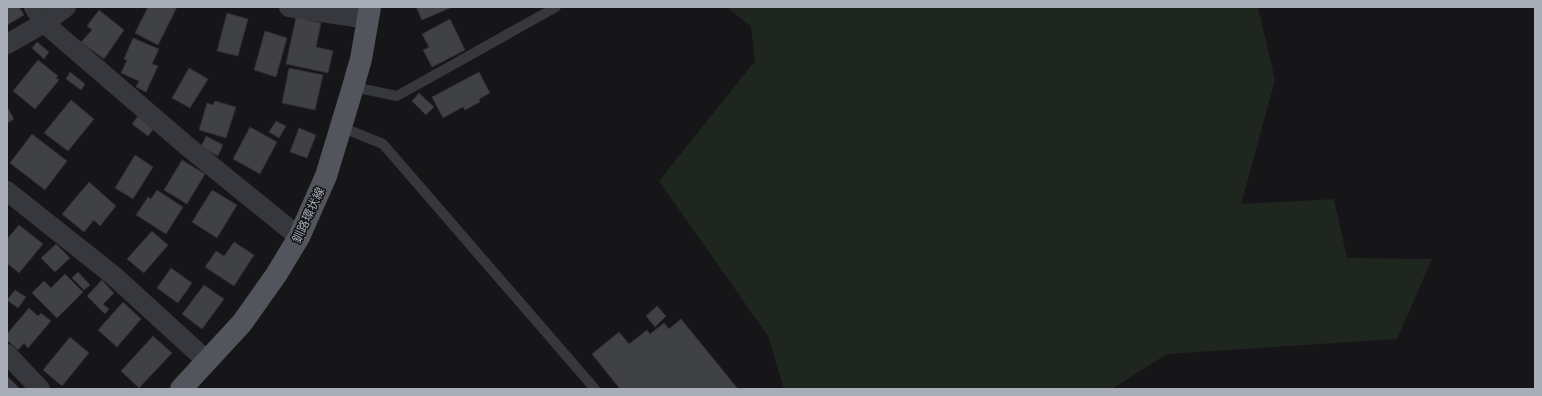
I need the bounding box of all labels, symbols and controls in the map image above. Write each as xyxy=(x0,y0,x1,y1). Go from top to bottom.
street label: 釧路環状線 xyxy=(289,185,327,245)

